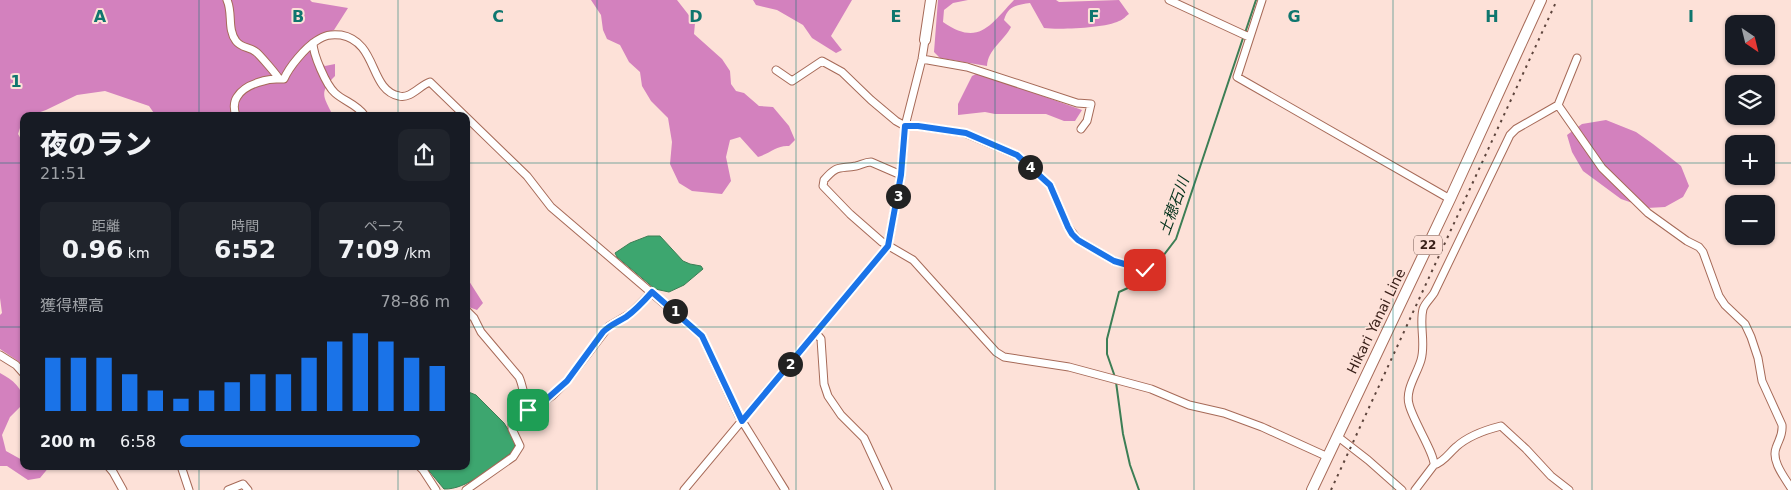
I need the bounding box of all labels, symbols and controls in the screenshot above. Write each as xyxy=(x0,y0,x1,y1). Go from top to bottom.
text: A xyxy=(94,7,107,26)
text: B xyxy=(292,7,304,26)
text: C xyxy=(492,7,504,26)
text: D xyxy=(689,7,703,26)
text: E xyxy=(891,7,901,26)
text: F xyxy=(1089,7,1099,26)
text: G xyxy=(1287,7,1301,26)
text: H xyxy=(1485,7,1499,26)
text: I xyxy=(1688,7,1694,26)
north arrow xyxy=(1725,15,1775,65)
map controls xyxy=(1725,15,1775,245)
text: 1 xyxy=(10,72,22,91)
button: layers xyxy=(1725,75,1775,125)
text: 夜のラン xyxy=(40,128,152,161)
button: share xyxy=(398,129,450,181)
button: + xyxy=(1725,135,1775,185)
pin: 4 xyxy=(1018,154,1042,180)
text: 4 xyxy=(1026,159,1035,175)
text: 21:51 xyxy=(40,164,86,183)
water label: 土穂石川 xyxy=(1155,173,1193,237)
pin: 3 xyxy=(886,184,910,208)
text: 3 xyxy=(894,188,903,204)
button: − xyxy=(1725,195,1775,245)
text: 距離 xyxy=(92,218,120,234)
text: 時間 xyxy=(231,218,259,234)
text: ペース xyxy=(364,218,405,234)
text: 0.96 xyxy=(62,235,123,264)
text: 6:52 xyxy=(214,235,276,264)
text: 7:09 xyxy=(338,235,400,264)
road number: 22 xyxy=(1414,236,1442,254)
text: km xyxy=(123,245,150,261)
text: /km xyxy=(400,245,431,261)
pin xyxy=(1124,249,1166,291)
icon: check xyxy=(1131,256,1159,284)
street label: Hikari Yanai Line xyxy=(1344,266,1408,376)
text: 78–86 m xyxy=(381,292,450,311)
text: 獲得標高 xyxy=(40,296,104,315)
pin: 1 xyxy=(662,298,688,324)
text: 1 xyxy=(671,303,680,319)
pin: 2 xyxy=(778,352,802,376)
text: 2 xyxy=(786,356,795,372)
pin xyxy=(507,389,549,431)
icon: arrive xyxy=(514,396,542,424)
text: 200 m xyxy=(40,432,96,451)
text: 6:58 xyxy=(120,432,156,451)

